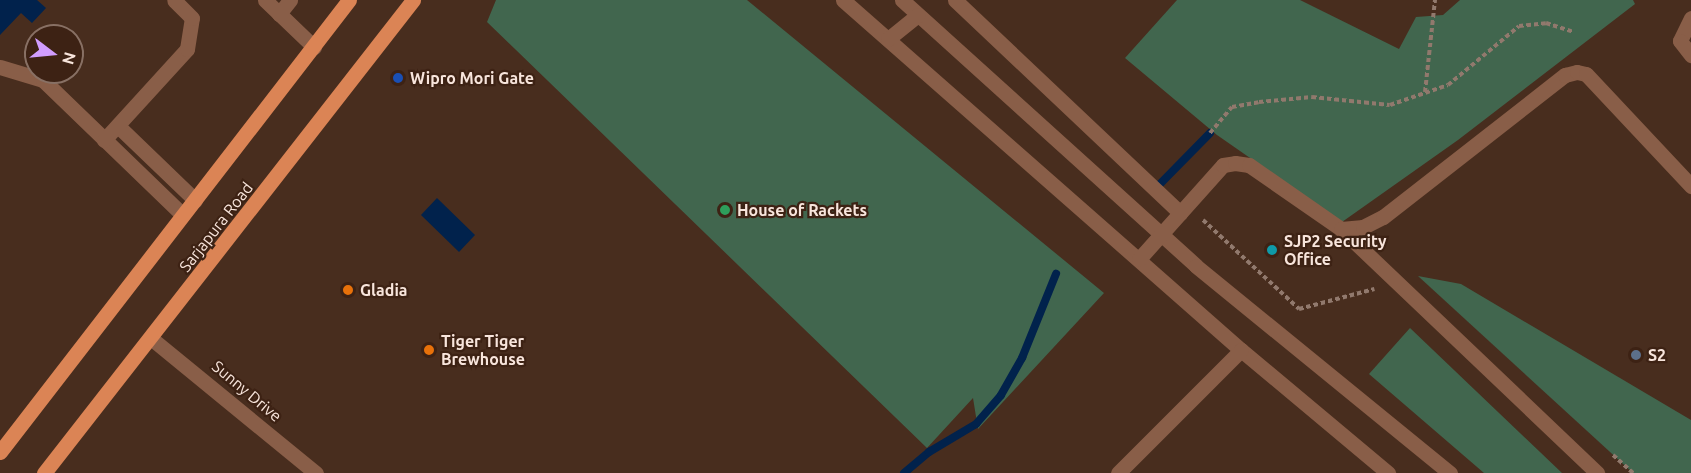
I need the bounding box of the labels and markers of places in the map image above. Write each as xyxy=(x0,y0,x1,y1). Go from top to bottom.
place label: Wipro Mori Gate xyxy=(410,68,534,88)
marker: Wipro Mori Gate xyxy=(391,71,405,85)
place label: House of Rackets xyxy=(737,200,867,220)
marker: House of Rackets xyxy=(718,203,732,217)
place label: SJP2 Security Office xyxy=(1284,231,1386,269)
marker: SJP2 Security Office xyxy=(1265,243,1279,257)
place label: Gladia xyxy=(360,280,408,300)
marker: Gladia xyxy=(341,283,355,297)
place label: Tiger Tiger Brewhouse xyxy=(441,331,525,369)
marker: Tiger Tiger Brewhouse xyxy=(422,343,436,357)
place label: S2 xyxy=(1648,345,1666,365)
marker: S2 xyxy=(1629,348,1643,362)

